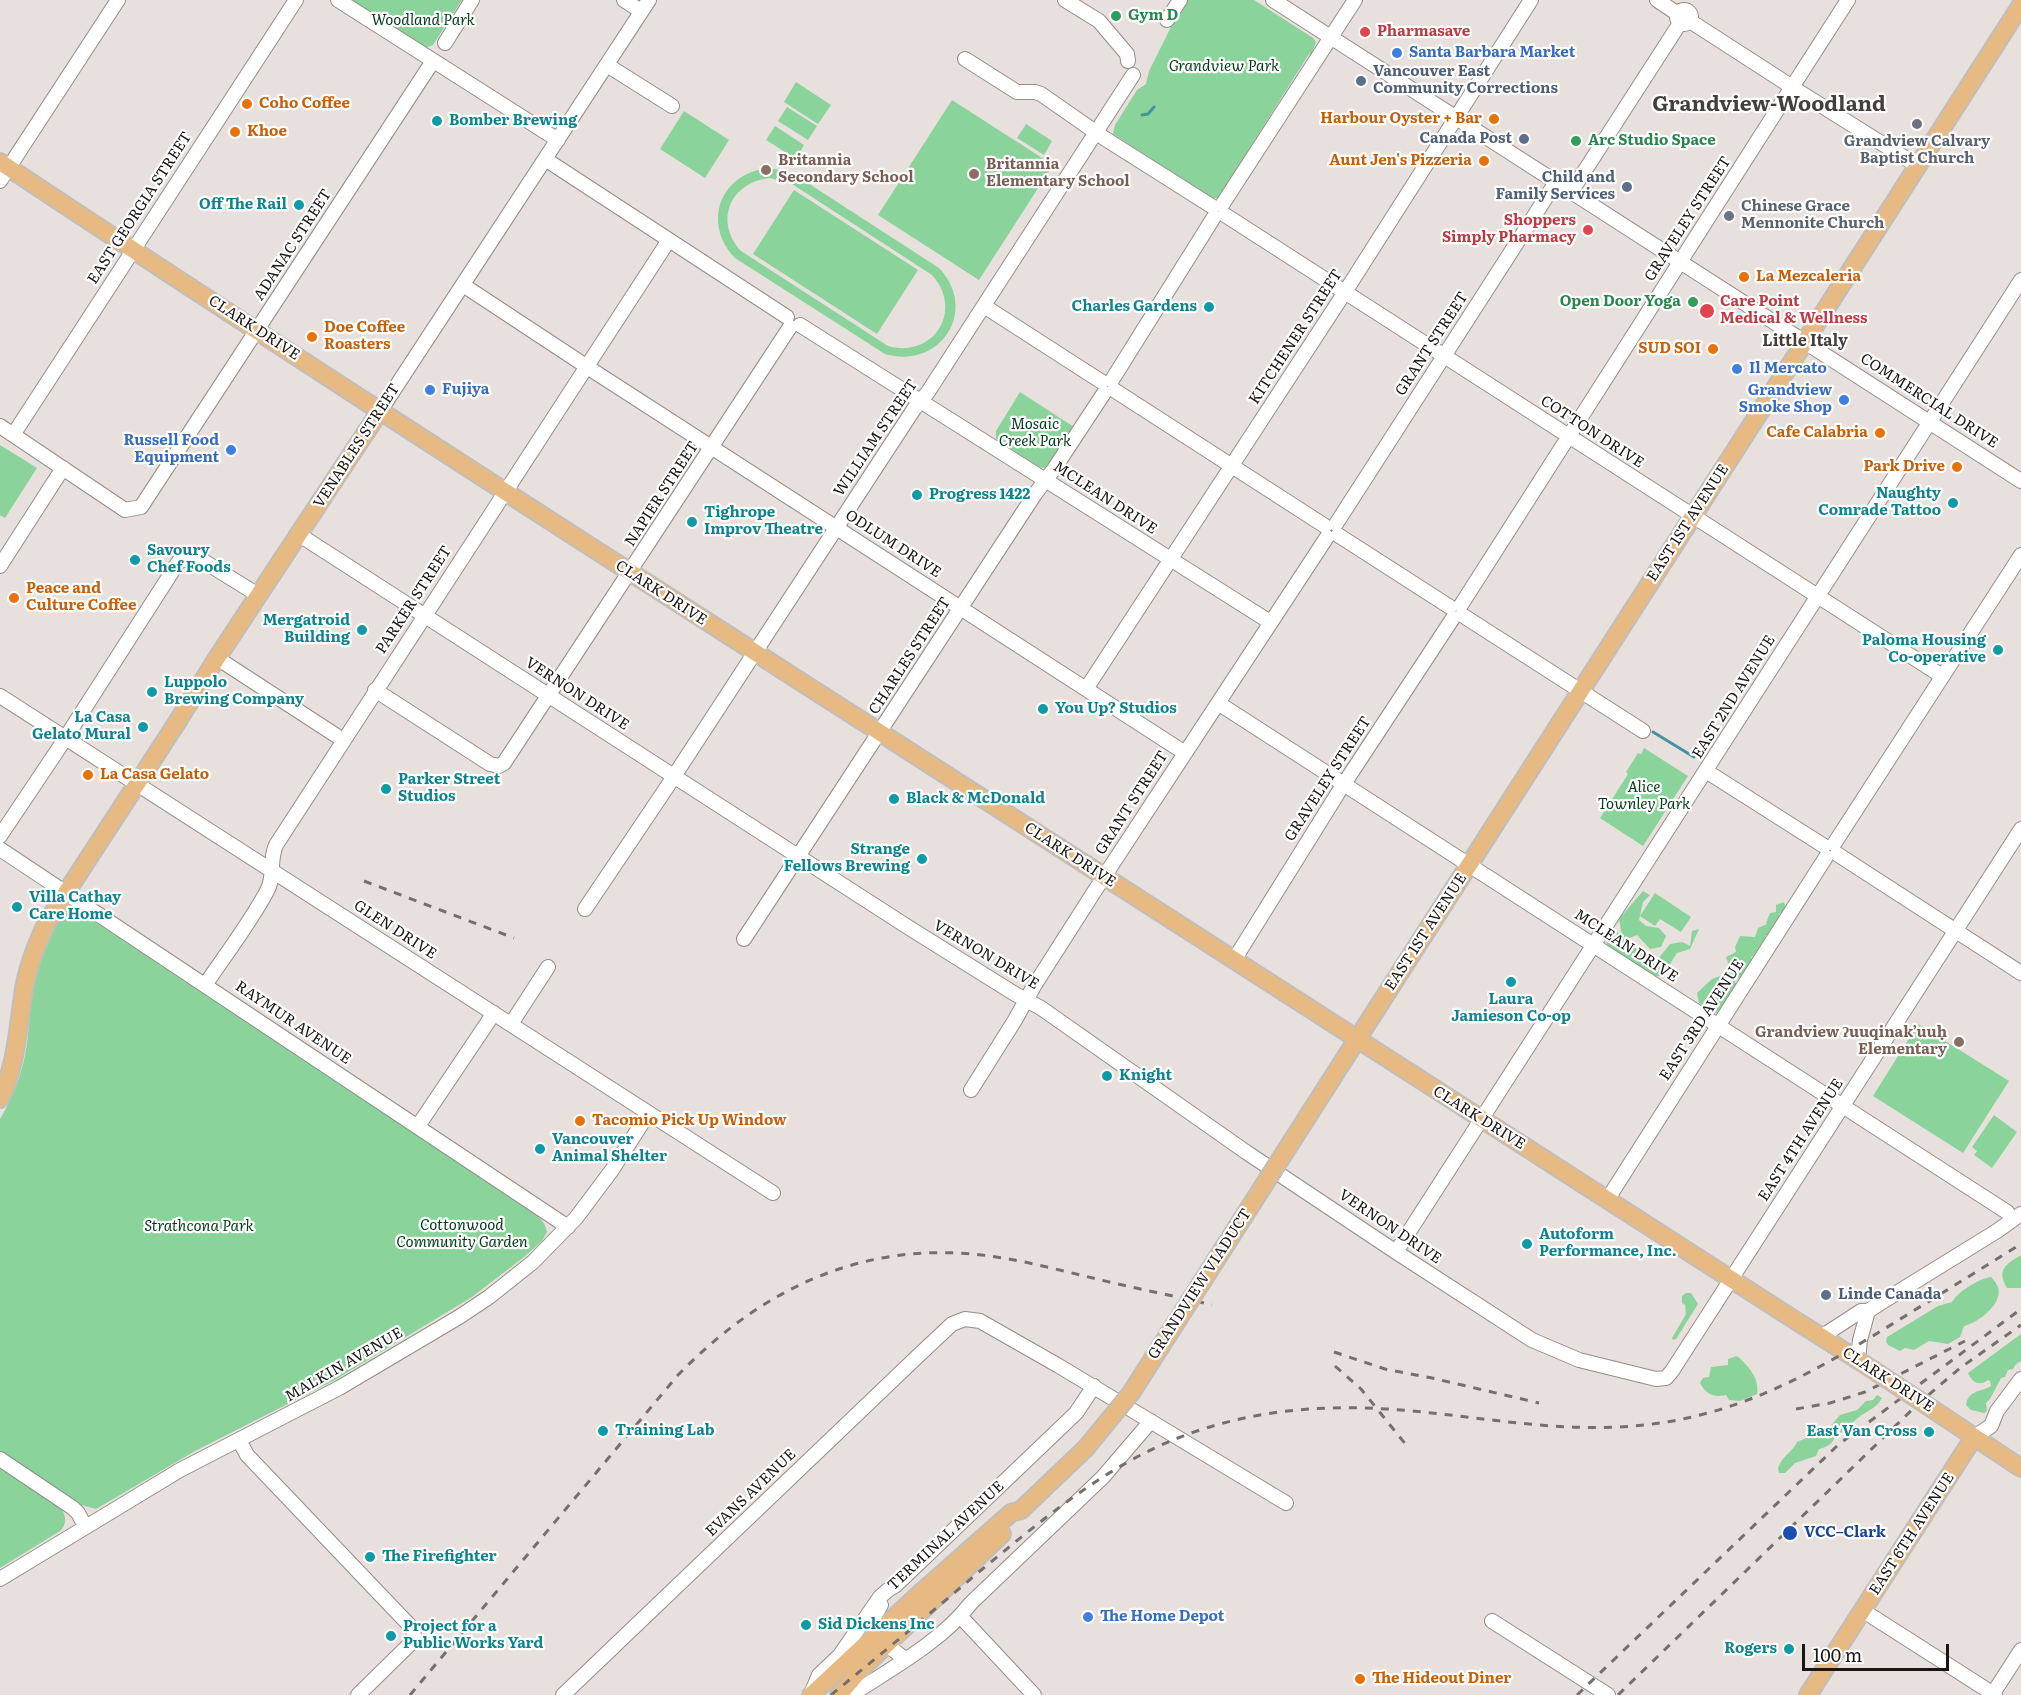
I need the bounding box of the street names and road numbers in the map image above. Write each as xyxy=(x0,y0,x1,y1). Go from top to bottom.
street label: EAST GEORGIA STREET xyxy=(84,129,196,287)
street label: GRAVELEY STREET xyxy=(1641,153,1735,285)
street label: ADANAC STREET xyxy=(250,186,336,304)
street label: KITCHENER STREET xyxy=(1246,266,1346,408)
street label: GRANT STREET xyxy=(1392,289,1472,399)
street label: CLARK DRIVE xyxy=(205,292,303,364)
street label: COMMERCIAL DRIVE xyxy=(1857,350,2001,452)
street label: WILLIAM STREET xyxy=(830,376,922,500)
street label: VENABLES STREET xyxy=(310,380,404,512)
street label: COTTON DRIVE xyxy=(1537,392,1647,472)
street label: NAPIER STREET xyxy=(621,438,703,550)
street label: MCLEAN DRIVE xyxy=(1050,458,1160,538)
street label: EAST 1ST AVENUE xyxy=(1643,461,1733,585)
street label: ODLUM DRIVE xyxy=(842,506,944,582)
street label: PARKER STREET xyxy=(372,543,456,657)
street label: CLARK DRIVE xyxy=(612,557,710,629)
street label: CHARLES STREET xyxy=(865,594,955,718)
street label: EAST 2ND AVENUE xyxy=(1689,632,1779,762)
street label: VERNON DRIVE xyxy=(522,654,632,734)
street label: GRAVELEY STREET xyxy=(1281,713,1375,845)
street label: GRANT STREET xyxy=(1092,748,1172,858)
street label: CLARK DRIVE xyxy=(1021,819,1119,891)
street label: EAST 1ST AVENUE xyxy=(1381,870,1471,994)
street label: GLEN DRIVE xyxy=(350,897,440,963)
street label: MCLEAN DRIVE xyxy=(1571,906,1681,986)
street label: VERNON DRIVE xyxy=(930,916,1042,994)
street label: EAST 3RD AVENUE xyxy=(1656,956,1748,1084)
street label: RAYMUR AVENUE xyxy=(232,978,354,1068)
street label: EAST 4TH AVENUE xyxy=(1755,1075,1847,1205)
street label: CLARK DRIVE xyxy=(1430,1082,1528,1154)
street label: VERNON DRIVE xyxy=(1335,1186,1445,1268)
street label: GRANDVIEW VIADUCT xyxy=(1145,1205,1255,1363)
street label: MALKIN AVENUE xyxy=(282,1324,406,1406)
street label: CLARK DRIVE xyxy=(1839,1344,1937,1416)
street label: EVANS AVENUE xyxy=(702,1445,800,1541)
street label: EAST 6TH AVENUE xyxy=(1866,1469,1958,1599)
street label: TERMINAL AVENUE xyxy=(884,1477,1008,1595)

